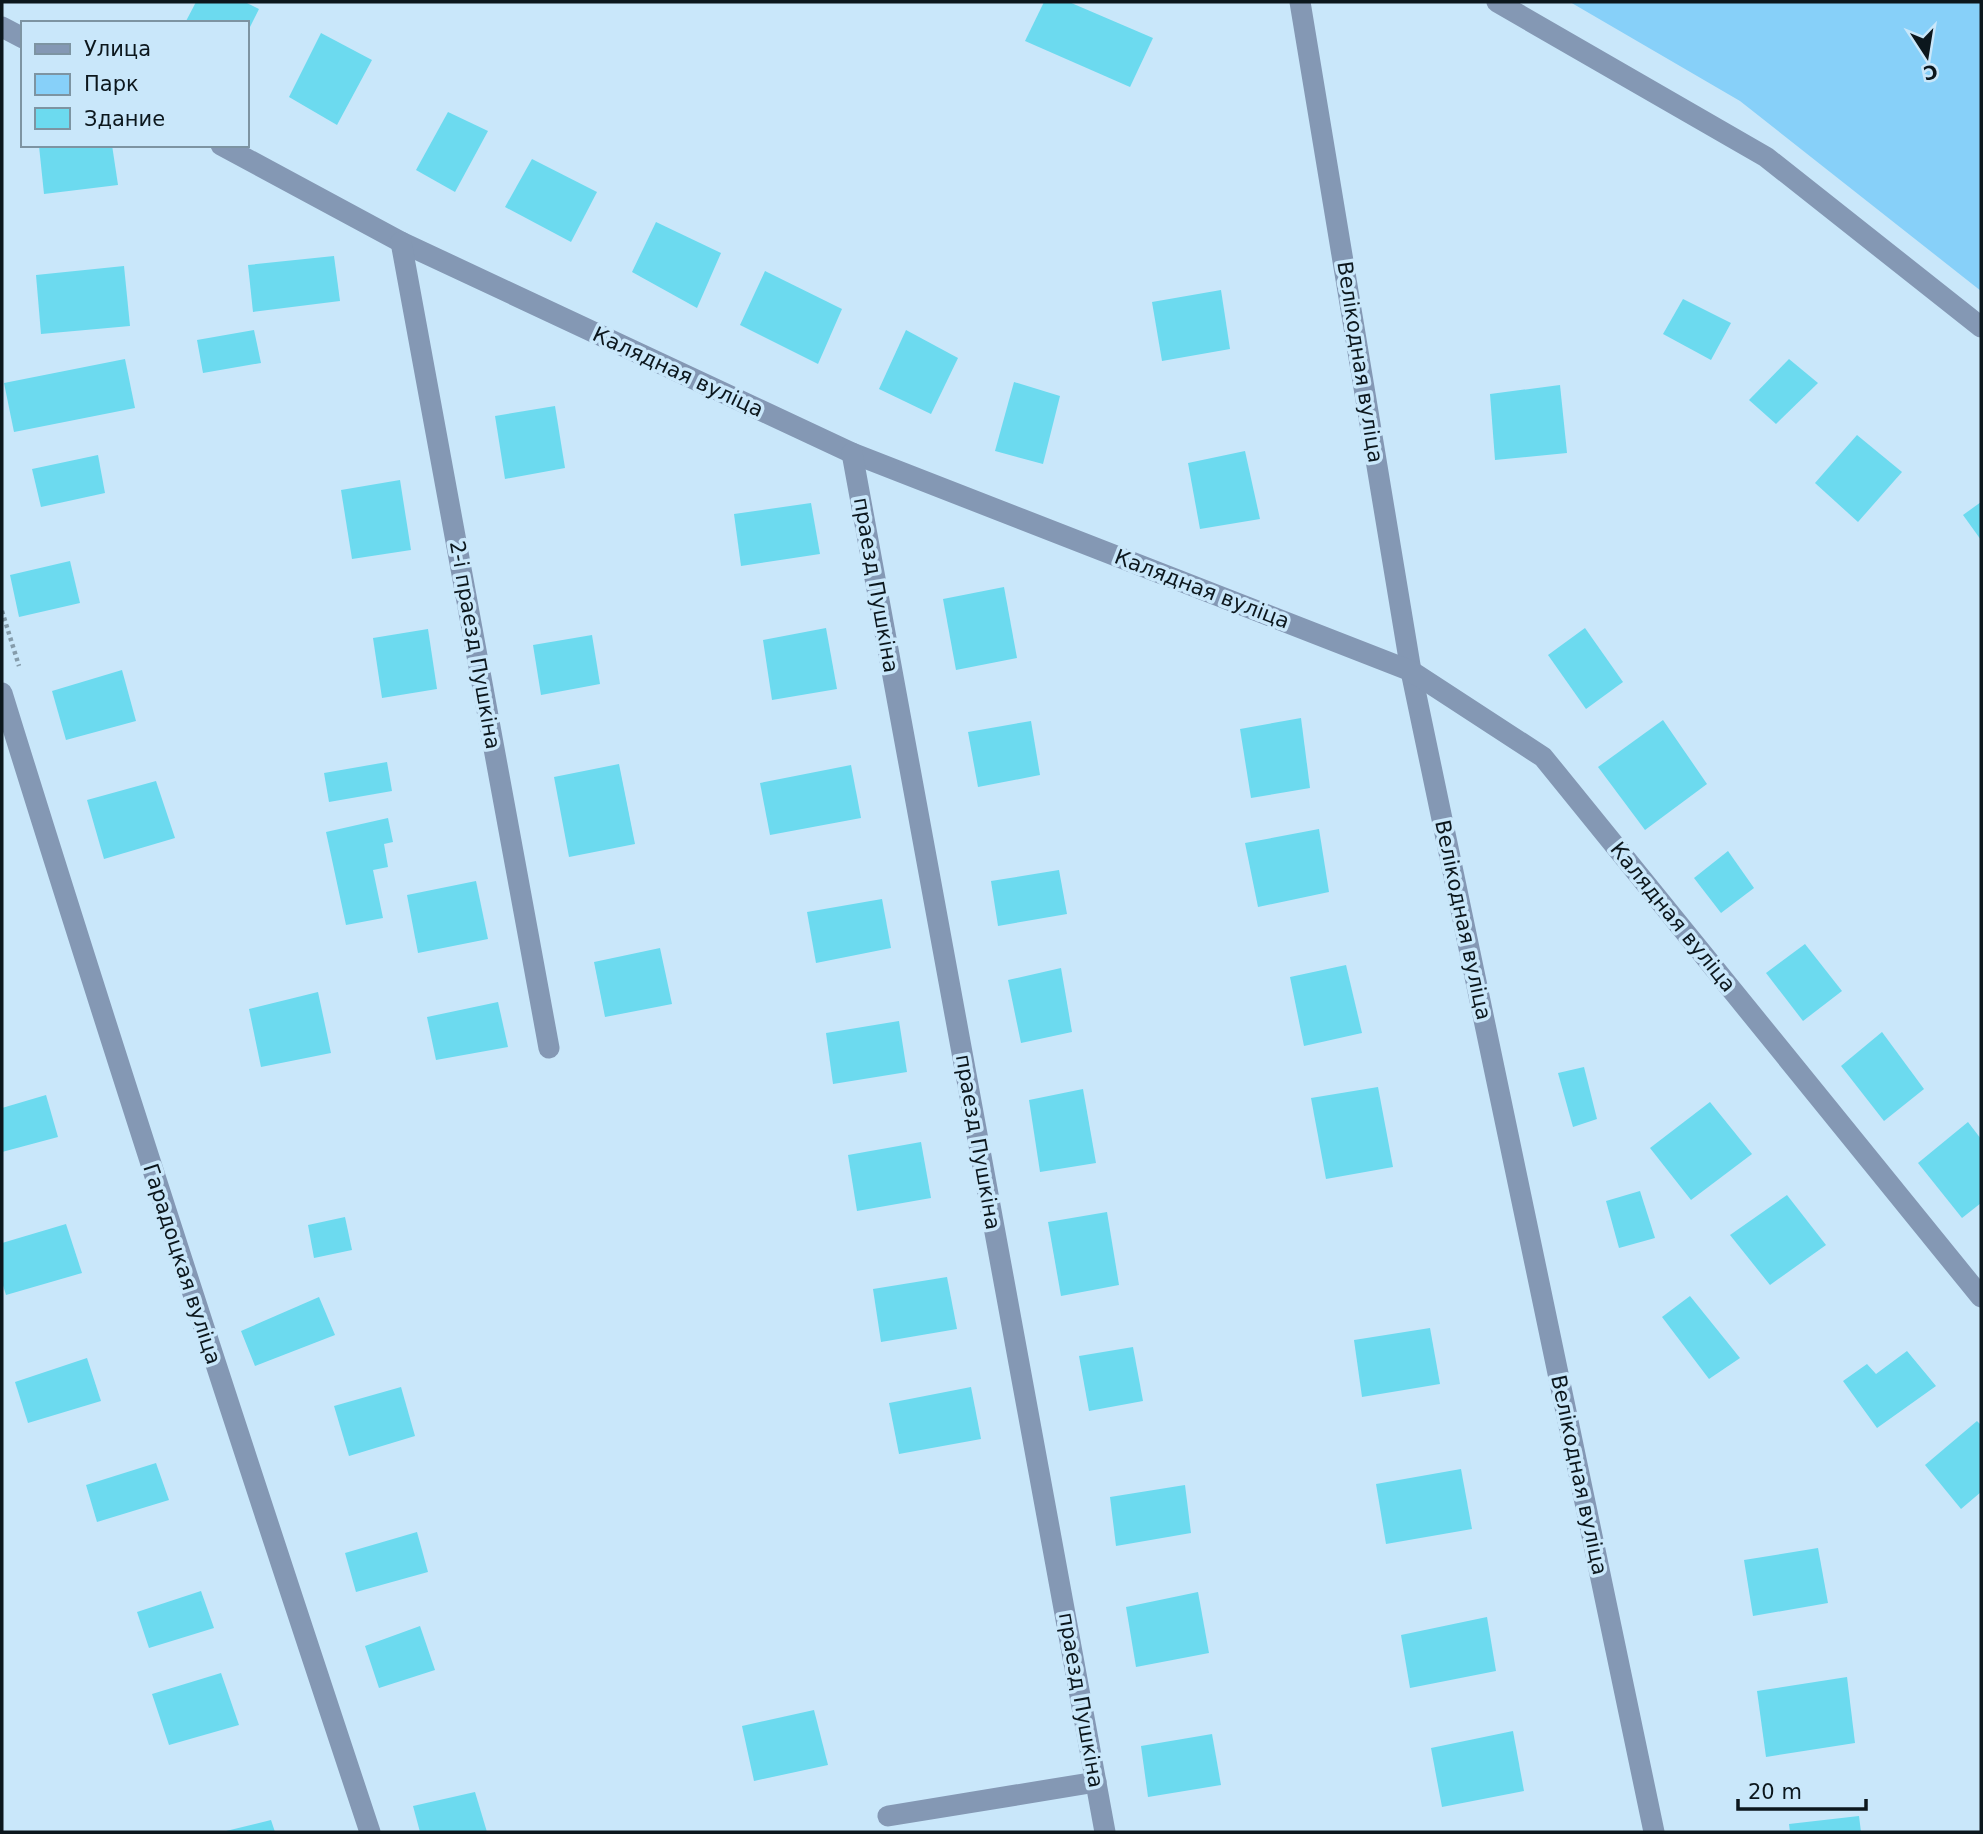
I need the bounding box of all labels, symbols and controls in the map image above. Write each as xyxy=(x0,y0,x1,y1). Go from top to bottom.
legend xyxy=(21,21,248,147)
north arrow xyxy=(1892,21,1962,91)
text: Улица xyxy=(84,37,151,61)
text: С xyxy=(1921,60,1940,85)
text: Парк xyxy=(84,72,139,96)
text: Здание xyxy=(84,107,165,131)
street label: Велікодная вуліца xyxy=(1332,259,1388,465)
street label: Калядная вуліца xyxy=(589,322,767,422)
street label: праезд Пушкіна xyxy=(849,495,903,675)
street label: 2-і праезд Пушкіна xyxy=(445,539,505,751)
street label: Калядная вуліца xyxy=(1111,545,1293,633)
street label: Велікодная вуліца xyxy=(1430,818,1496,1022)
street label: Калядная вуліца xyxy=(1605,837,1741,997)
street label: праезд Пушкіна xyxy=(951,1052,1005,1232)
street label: Гарадоцкая вуліца xyxy=(138,1161,226,1367)
street label: Велікодная вуліца xyxy=(1546,1373,1612,1577)
street label: праезд Пушкіна xyxy=(1054,1610,1108,1790)
scale bar xyxy=(1738,1768,1866,1812)
text: 20 m xyxy=(1748,1780,1802,1804)

